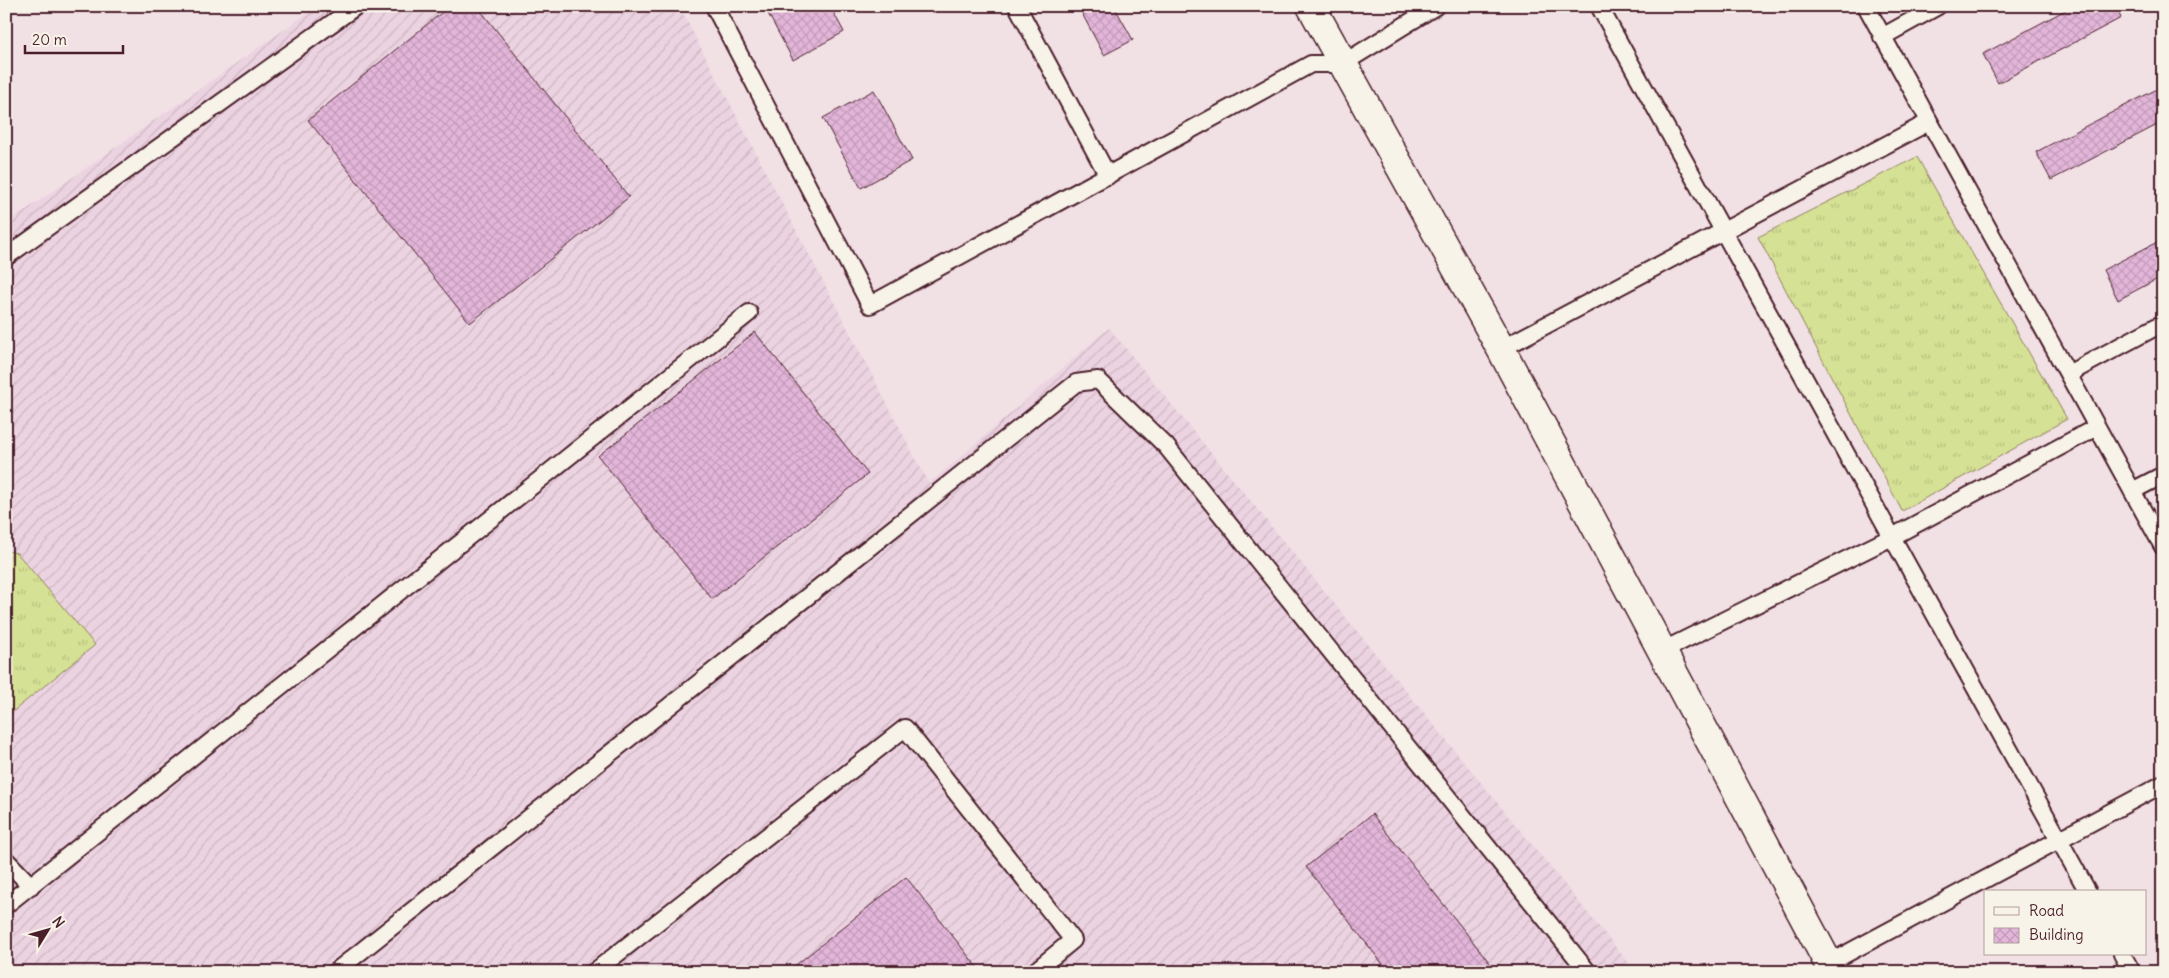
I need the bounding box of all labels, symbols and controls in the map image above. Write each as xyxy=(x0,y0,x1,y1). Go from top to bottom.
scale bar xyxy=(25,22,122,54)
text: 20 m xyxy=(32,30,67,49)
legend xyxy=(1984,890,2146,956)
text: Road xyxy=(2029,901,2064,920)
north arrow xyxy=(22,906,72,956)
text: N xyxy=(48,913,68,931)
text: Building xyxy=(2029,925,2084,944)

